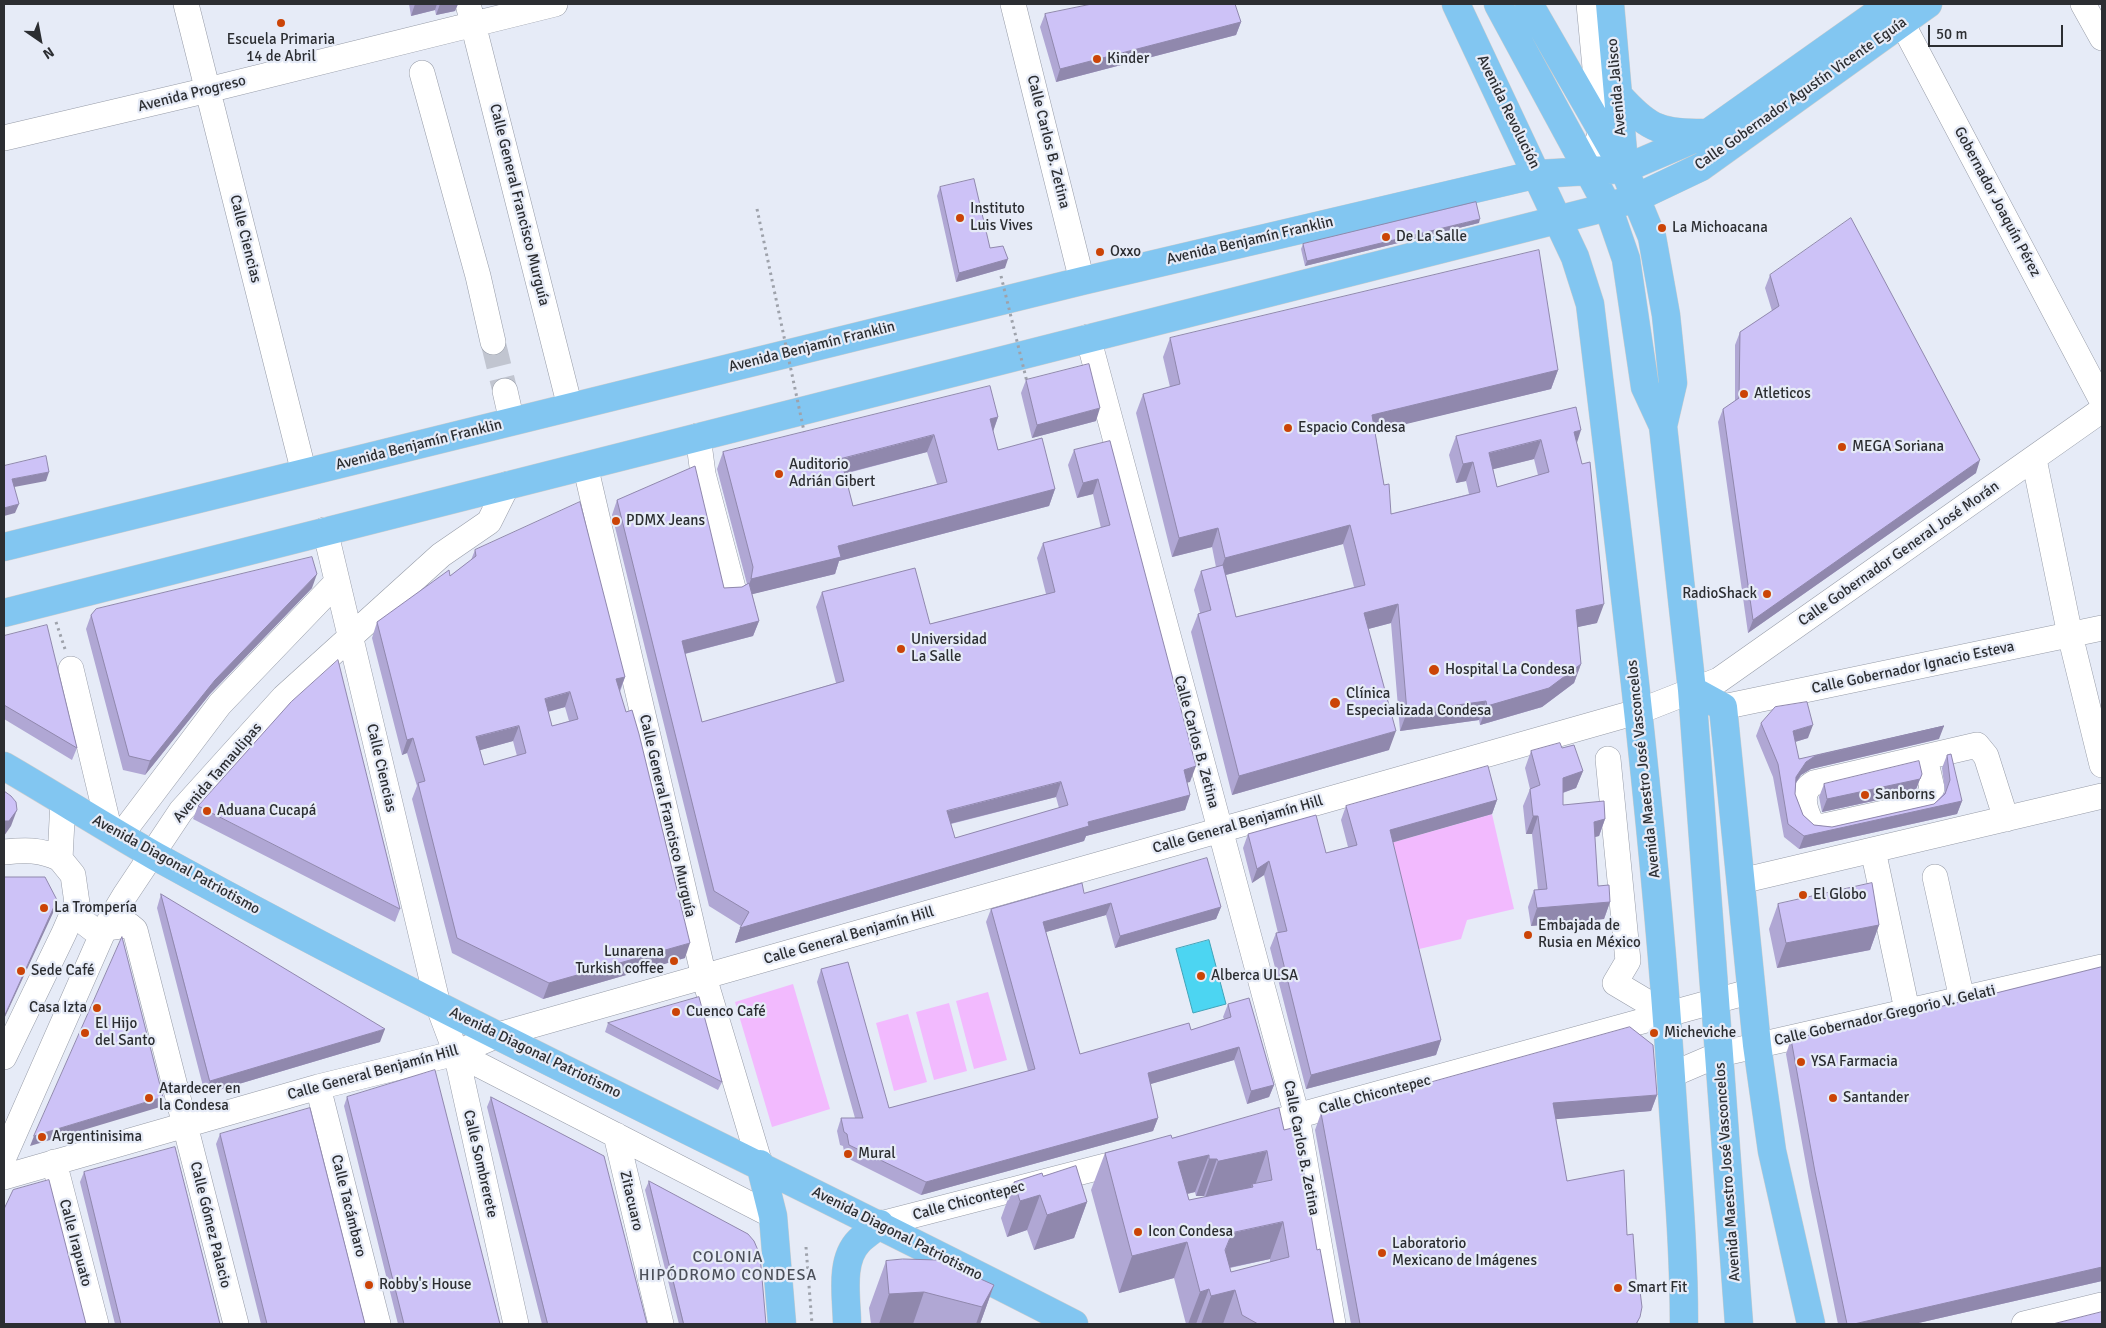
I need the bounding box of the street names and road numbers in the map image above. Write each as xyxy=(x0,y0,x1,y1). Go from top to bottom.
street label: Calle Gobernador Agustín Vicente Eguía xyxy=(1692,14,1910,174)
street label: Avenida Jalisco xyxy=(1604,37,1630,137)
street label: Avenida Revolución xyxy=(1473,52,1543,172)
street label: Avenida Progreso xyxy=(136,72,248,116)
street label: Calle Carlos B. Zetina xyxy=(1023,73,1073,211)
street label: Calle General Francisco Murguía xyxy=(485,102,553,308)
street label: Gobernador Joaquín Pérez xyxy=(1950,124,2044,280)
street label: Calle Ciencias xyxy=(225,193,265,285)
street label: Avenida Benjamín Franklin xyxy=(1165,213,1335,269)
street label: Avenida Benjamín Franklin xyxy=(727,318,897,376)
street label: Avenida Benjamín Franklin xyxy=(334,416,504,474)
street label: Calle Gobernador General José Morán xyxy=(1795,477,2003,631)
street label: Calle Gobernador Ignacio Esteva xyxy=(1810,638,2016,698)
street label: Avenida Maestro José Vasconcelos xyxy=(1624,659,1664,879)
street label: Calle Carlos B. Zetina xyxy=(1170,674,1222,810)
street label: Calle General Francisco Murguía xyxy=(635,713,699,919)
street label: Avenida Tamaulipas xyxy=(170,719,266,827)
street label: Calle Ciencias xyxy=(362,722,400,814)
street label: Calle General Benjamín Hill xyxy=(1151,792,1325,858)
street label: Avenida Diagonal Patriotismo xyxy=(89,811,263,919)
street label: Calle General Benjamín Hill xyxy=(762,903,936,969)
street label: Calle Gobernador Gregorio V. Gelati xyxy=(1773,982,1997,1050)
street label: Avenida Diagonal Patriotismo xyxy=(446,1004,624,1102)
street label: Calle General Benjamín Hill xyxy=(286,1041,460,1105)
street label: Avenida Maestro José Vasconcelos xyxy=(1711,1062,1745,1282)
street label: Calle Chicontepec xyxy=(1317,1071,1433,1119)
street label: Calle Carlos B. Zetina xyxy=(1279,1079,1323,1217)
street label: Calle Sombrerete xyxy=(459,1108,501,1220)
street label: Calle Tacámbaro xyxy=(327,1153,369,1259)
street label: Calle Gómez Palacio xyxy=(186,1160,234,1290)
street label: Zitacuaro xyxy=(615,1169,647,1233)
street label: Calle Chicontepec xyxy=(911,1177,1027,1225)
street label: Avenida Diagonal Patriotismo xyxy=(809,1183,985,1285)
street label: Calle Irapuato xyxy=(55,1197,95,1289)

